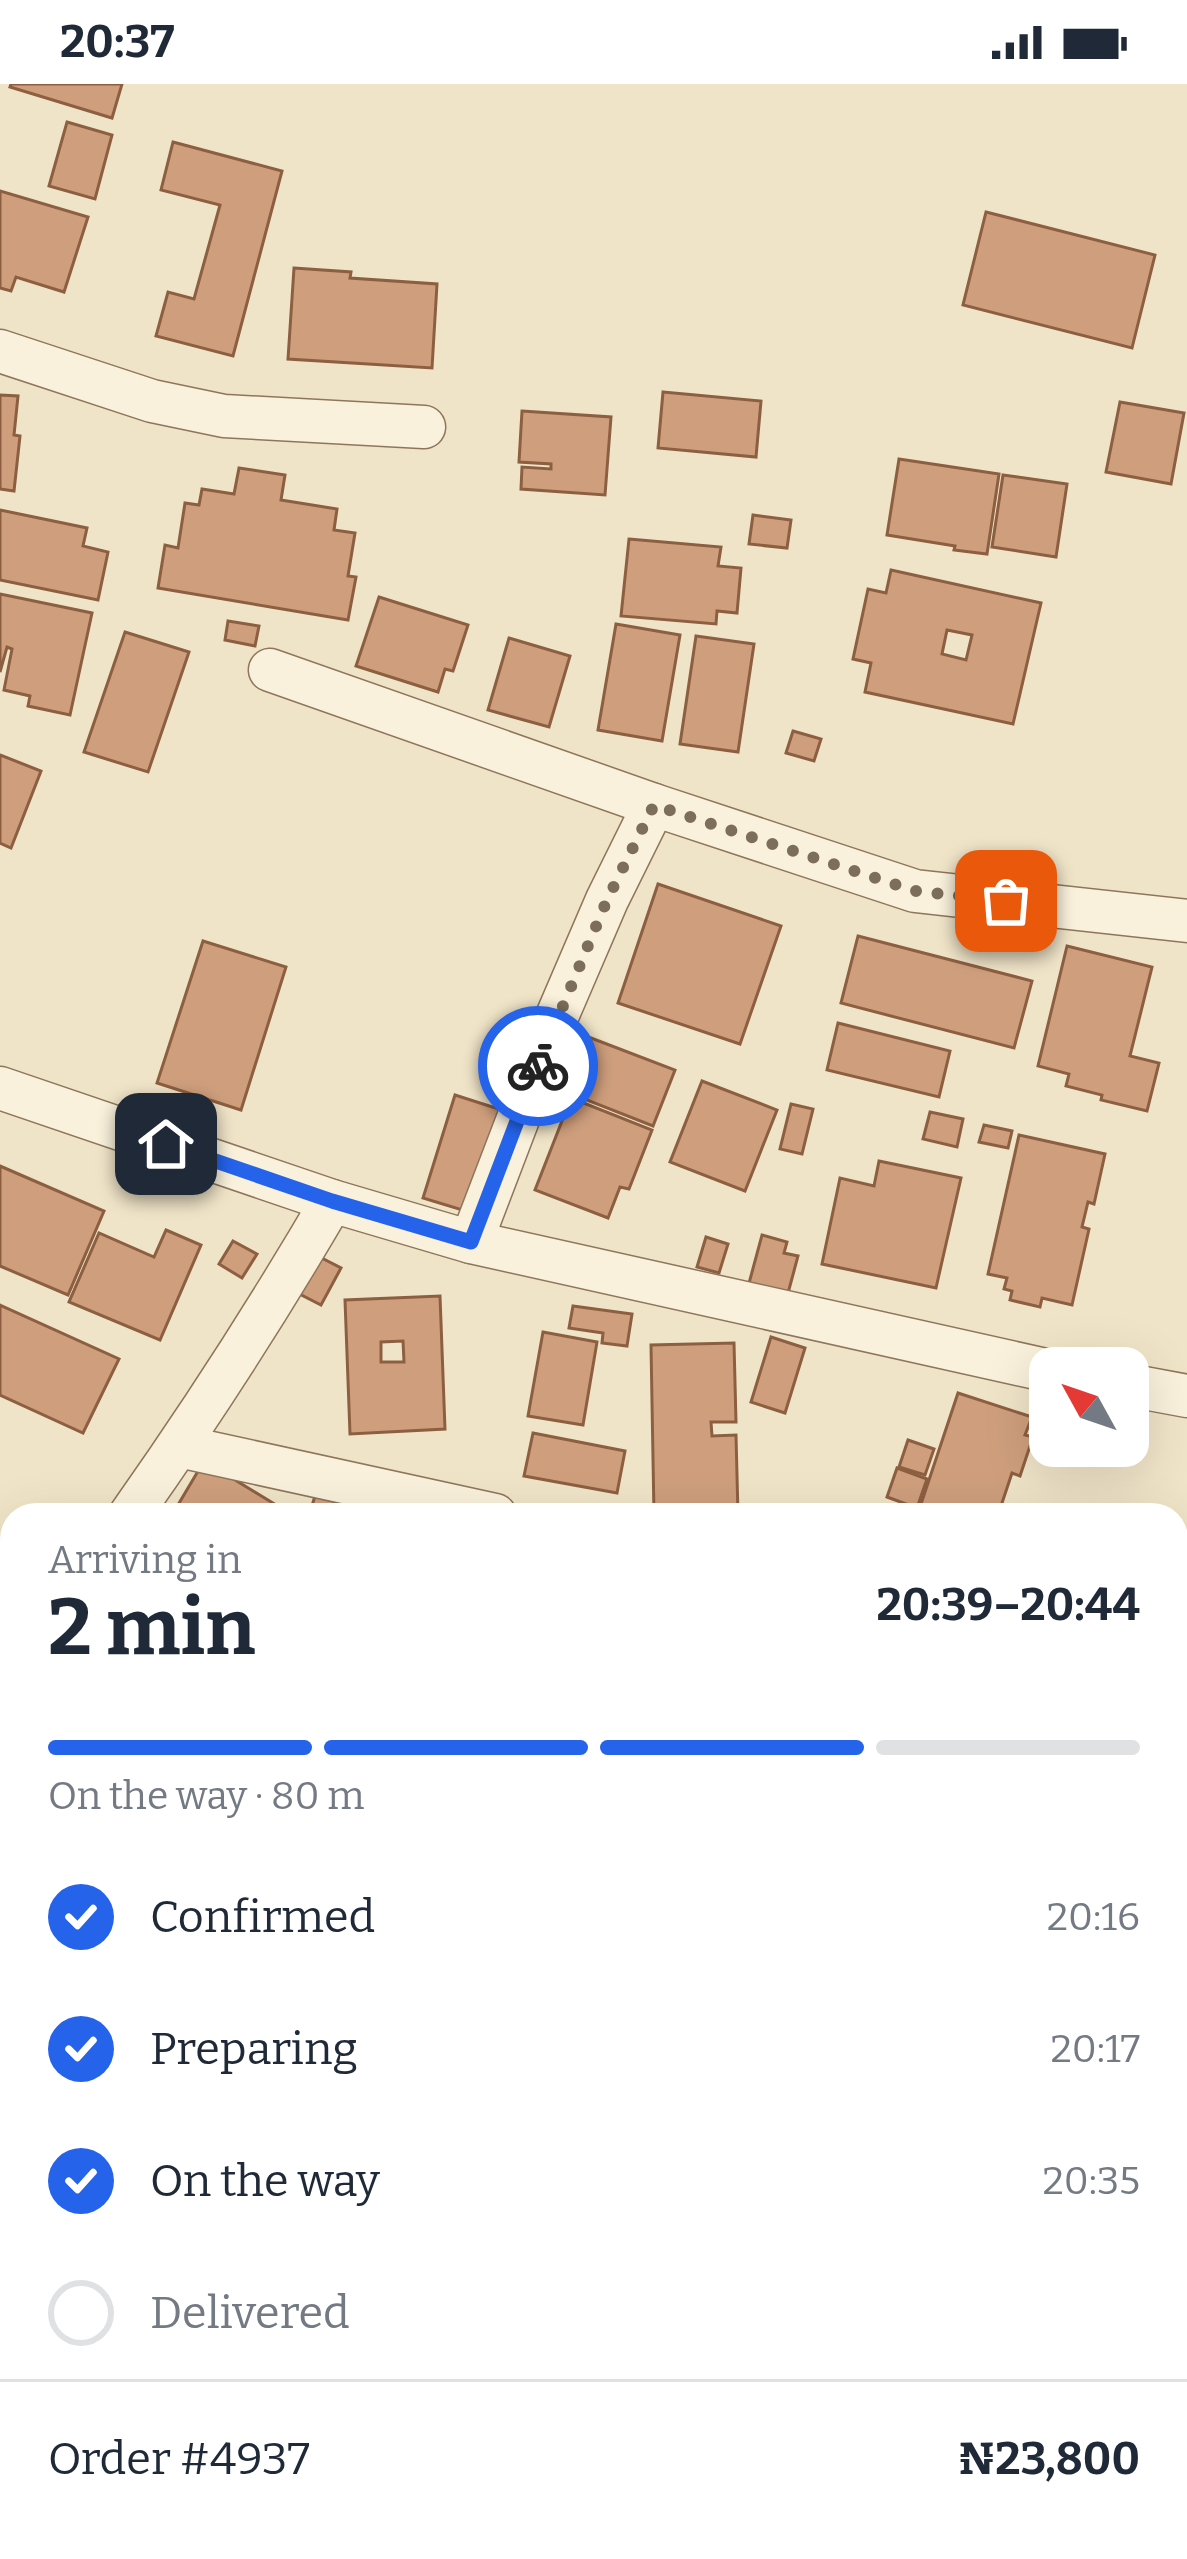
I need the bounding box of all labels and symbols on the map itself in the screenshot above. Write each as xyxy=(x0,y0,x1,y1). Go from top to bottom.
pin xyxy=(955,850,1057,952)
courier xyxy=(478,1006,598,1126)
pin xyxy=(115,1093,217,1195)
north arrow xyxy=(1029,1347,1149,1467)

